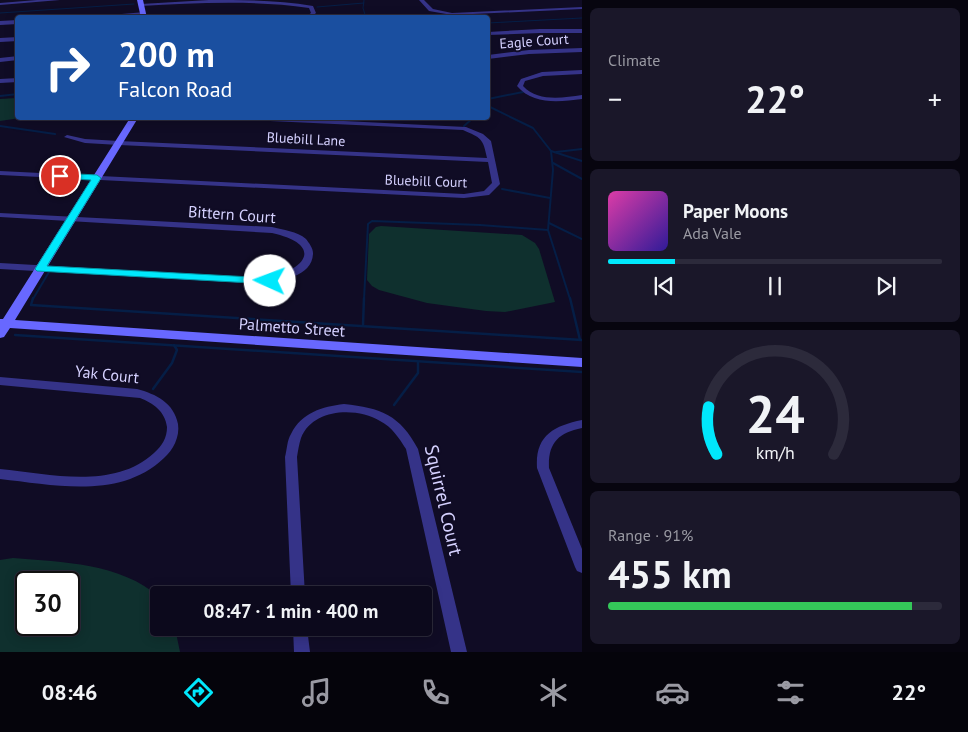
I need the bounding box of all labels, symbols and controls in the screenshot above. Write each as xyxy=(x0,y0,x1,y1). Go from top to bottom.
street label: Eagle Court xyxy=(499,30,569,52)
text: 200 m xyxy=(118,31,215,77)
icon: right xyxy=(35,35,100,100)
text: Climate xyxy=(608,50,660,70)
text: 22° xyxy=(745,74,805,123)
text: Falcon Road xyxy=(118,75,232,103)
text: − xyxy=(608,80,622,117)
text: + xyxy=(928,80,942,117)
street label: Bluebill Lane xyxy=(266,128,346,150)
pin xyxy=(39,155,81,197)
icon: arrive xyxy=(46,162,74,190)
street label: Bluebill Court xyxy=(384,171,468,191)
text: Paper Moons xyxy=(683,199,788,223)
street label: Bittern Court xyxy=(187,201,277,227)
text: Ada Vale xyxy=(683,223,742,243)
position arrow xyxy=(243,254,295,306)
icon: previous xyxy=(650,272,678,300)
icon: pause xyxy=(761,272,789,300)
icon: next xyxy=(872,272,900,300)
street label: Palmetto Street xyxy=(238,313,346,341)
street label: Yak Court xyxy=(74,361,141,387)
text: 24 xyxy=(746,380,804,447)
text: km/h xyxy=(755,441,795,464)
street label: Squirrel Court xyxy=(420,442,469,558)
text: Range · 91% xyxy=(608,525,693,545)
text: 455 km xyxy=(608,549,732,598)
speed limit sign: 30 xyxy=(15,571,80,636)
text: 08:47 · 1 min · 400 m xyxy=(204,599,378,623)
icon: directions xyxy=(181,675,216,710)
icon: music xyxy=(299,675,334,710)
icon: phone xyxy=(418,675,453,710)
icon: climate xyxy=(536,675,571,710)
icon: car xyxy=(655,675,690,710)
icon: filters xyxy=(773,675,808,710)
text: 08:46 xyxy=(42,678,98,706)
text: 22° xyxy=(892,678,926,706)

